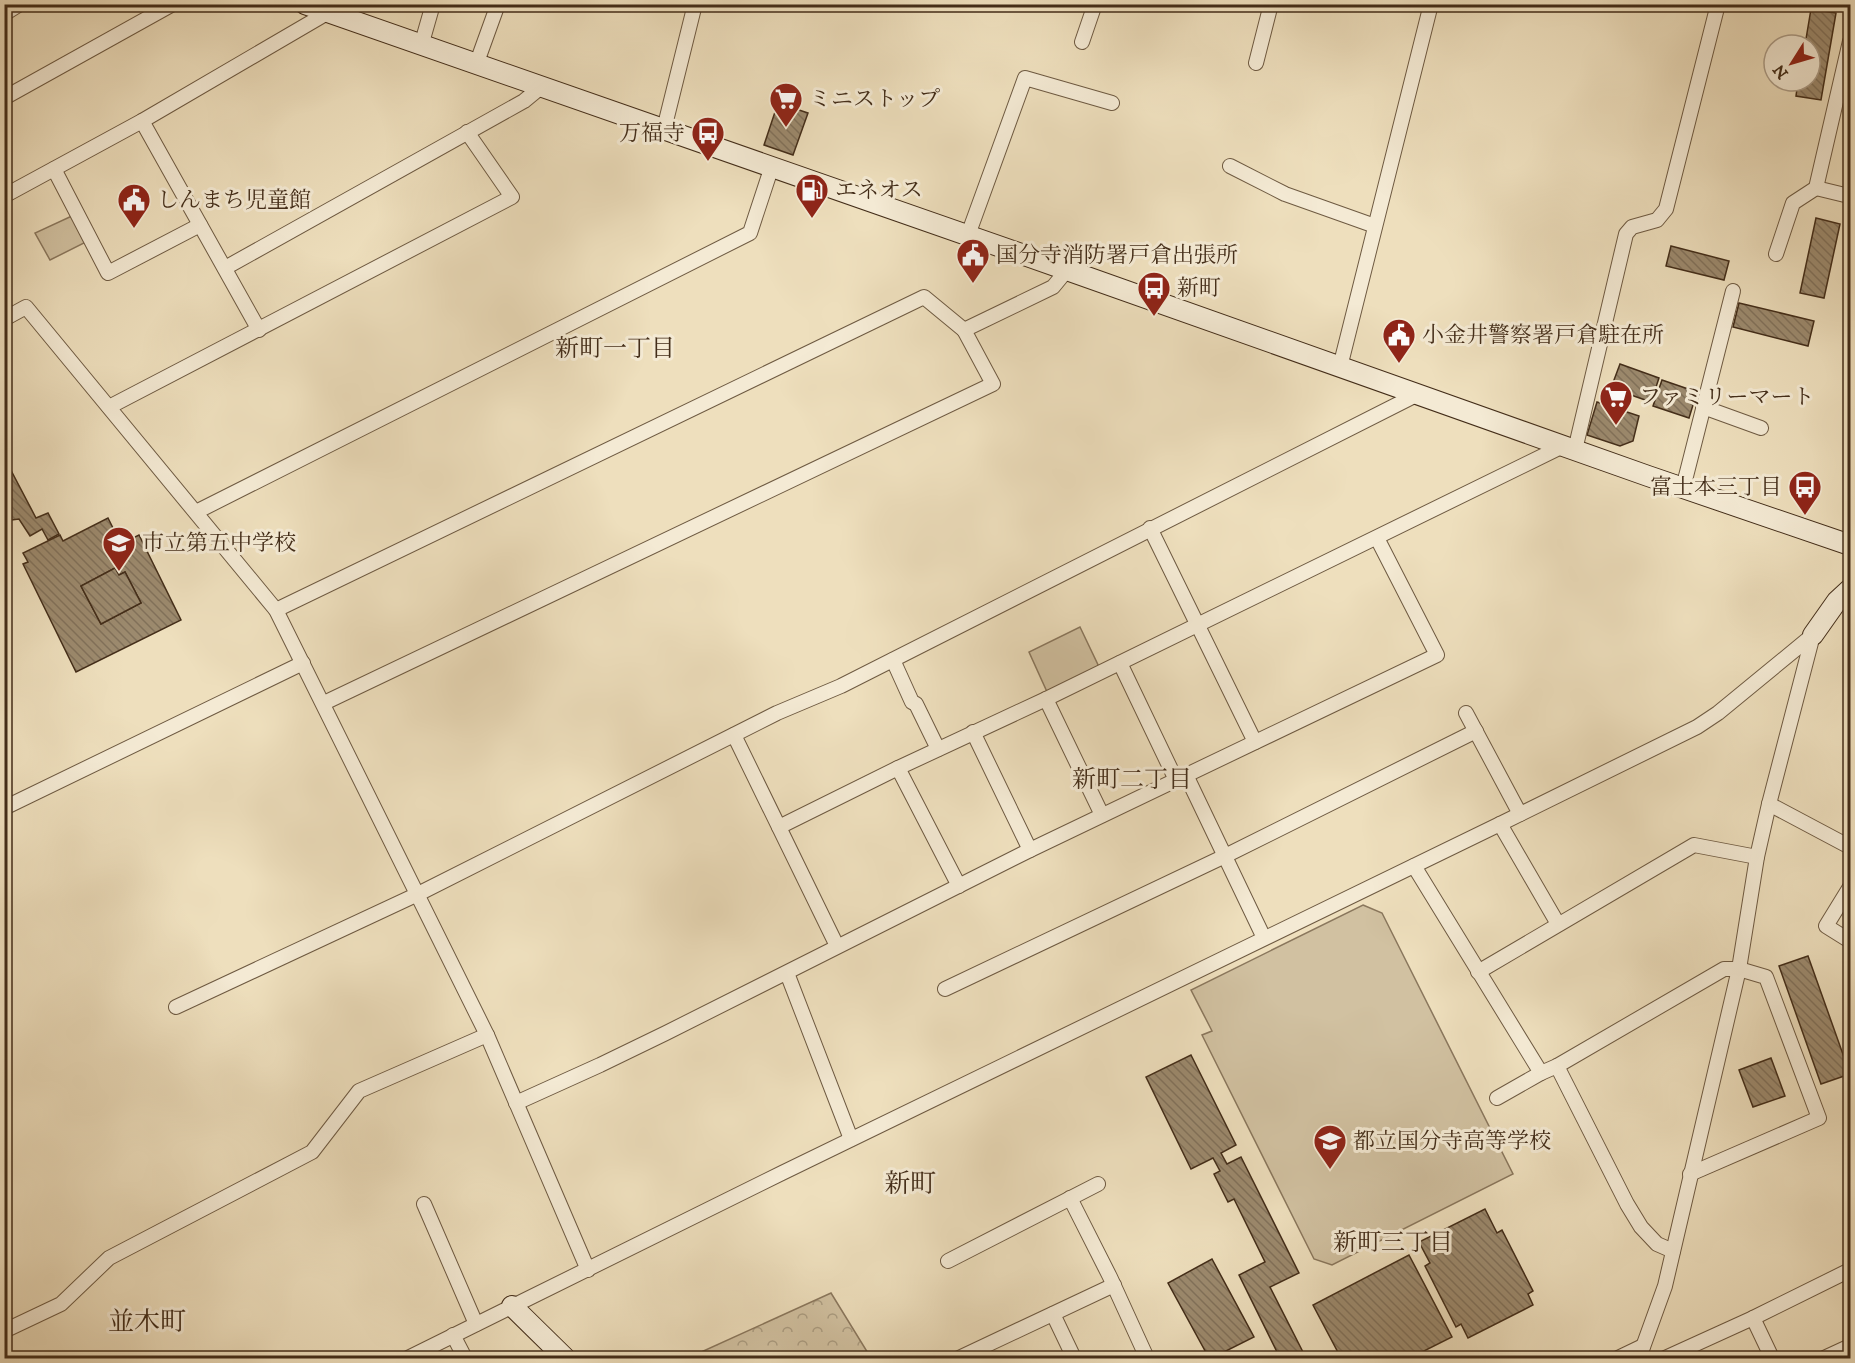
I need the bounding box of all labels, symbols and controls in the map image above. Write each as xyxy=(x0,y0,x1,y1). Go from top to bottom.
north arrow xyxy=(1762,33,1822,93)
text: N xyxy=(1769,60,1793,83)
supermarket icon: ミニストップ xyxy=(768,81,804,128)
place label: ミニストップ xyxy=(809,86,940,113)
bus stop icon: 万福寺 xyxy=(690,115,726,162)
place label: 万福寺 xyxy=(619,120,685,147)
fuel station icon: エネオス xyxy=(794,172,830,219)
place label: エネオス xyxy=(835,177,923,204)
public building icon: しんまち児童館 xyxy=(116,182,152,229)
place label: しんまち児童館 xyxy=(157,187,311,214)
public building icon: 国分寺消防署戸倉出張所 xyxy=(955,237,991,284)
place label: 国分寺消防署戸倉出張所 xyxy=(996,242,1238,269)
bus stop icon: 新町 xyxy=(1136,270,1172,317)
place label: 新町 xyxy=(1177,275,1221,302)
public building icon: 小金井警察署戸倉駐在所 xyxy=(1381,317,1417,364)
place label: 小金井警察署戸倉駐在所 xyxy=(1422,322,1664,349)
district label: 新町一丁目 xyxy=(555,334,675,364)
supermarket icon: ファミリーマート xyxy=(1598,379,1634,426)
place label: ファミリーマート xyxy=(1639,384,1815,411)
bus stop icon: 富士本三丁目 xyxy=(1787,469,1823,516)
place label: 富士本三丁目 xyxy=(1650,474,1782,501)
school or university icon: 市立第五中学校 xyxy=(101,525,137,572)
place label: 市立第五中学校 xyxy=(142,530,296,557)
district label: 新町二丁目 xyxy=(1072,765,1192,795)
school or university icon: 都立国分寺高等学校 xyxy=(1312,1123,1348,1170)
place label: 都立国分寺高等学校 xyxy=(1353,1128,1551,1155)
district label: 新町 xyxy=(884,1168,936,1201)
district label: 新町三丁目 xyxy=(1333,1228,1453,1258)
district label: 並木町 xyxy=(108,1306,186,1339)

